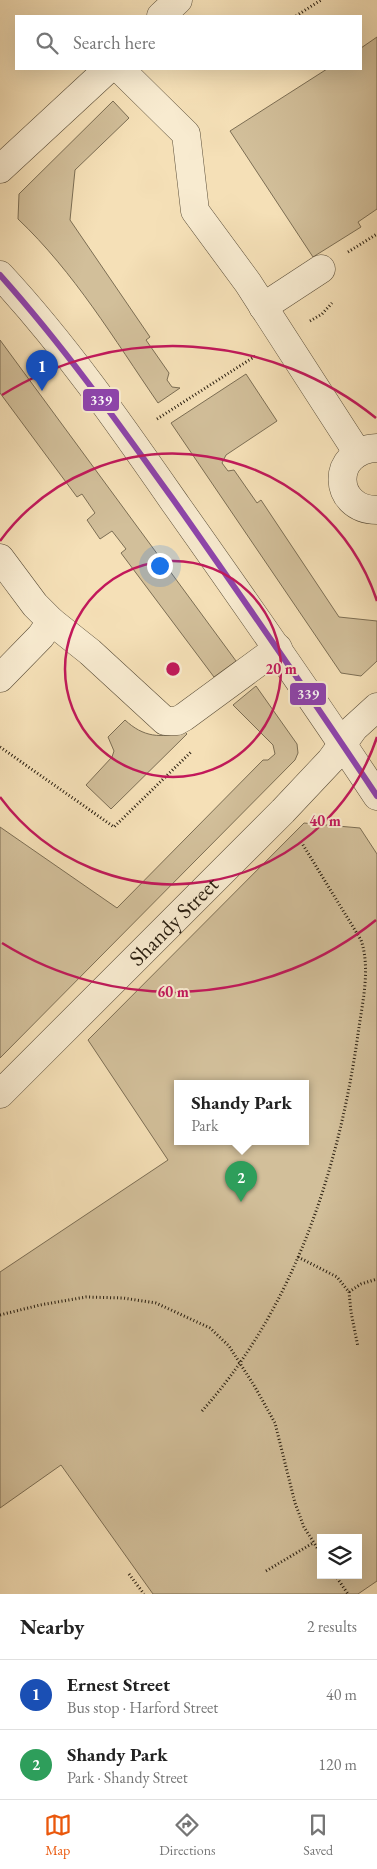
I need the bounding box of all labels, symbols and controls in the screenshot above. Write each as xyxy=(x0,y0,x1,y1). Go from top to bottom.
search box xyxy=(15,15,362,70)
icon: search xyxy=(33,29,61,57)
text: Search here xyxy=(73,30,155,55)
pin: 1 xyxy=(26,350,58,391)
line badge: 339 xyxy=(82,388,120,412)
text: 339 xyxy=(90,391,113,409)
your location xyxy=(147,553,173,579)
text: 20 m xyxy=(265,659,297,678)
centre of rings xyxy=(164,660,182,678)
line badge: 339 xyxy=(289,682,327,706)
text: 339 xyxy=(297,685,320,703)
text: 40 m xyxy=(309,811,341,830)
street label: Shandy Street xyxy=(122,870,224,972)
text: 60 m xyxy=(157,982,189,1001)
popup xyxy=(174,1080,309,1145)
text: Shandy Park xyxy=(191,1090,292,1115)
text: Park xyxy=(191,1115,218,1136)
pin: 2 xyxy=(225,1161,257,1202)
map controls xyxy=(317,1534,362,1579)
button: layers xyxy=(317,1534,362,1579)
text: Nearby xyxy=(20,1613,84,1640)
text: 2 results xyxy=(307,1616,357,1637)
text: Ernest Street xyxy=(67,1672,170,1697)
text: 1 xyxy=(32,1684,40,1705)
text: 40 m xyxy=(326,1684,357,1705)
text: Bus stop · Harford Street xyxy=(67,1697,218,1718)
text: Shandy Park xyxy=(67,1742,168,1767)
text: 2 xyxy=(32,1754,40,1775)
text: 120 m xyxy=(318,1754,357,1775)
text: Park · Shandy Street xyxy=(67,1767,188,1788)
tab: Map xyxy=(44,1811,72,1859)
tab: Directions xyxy=(159,1811,216,1859)
tab: Saved xyxy=(303,1811,333,1859)

